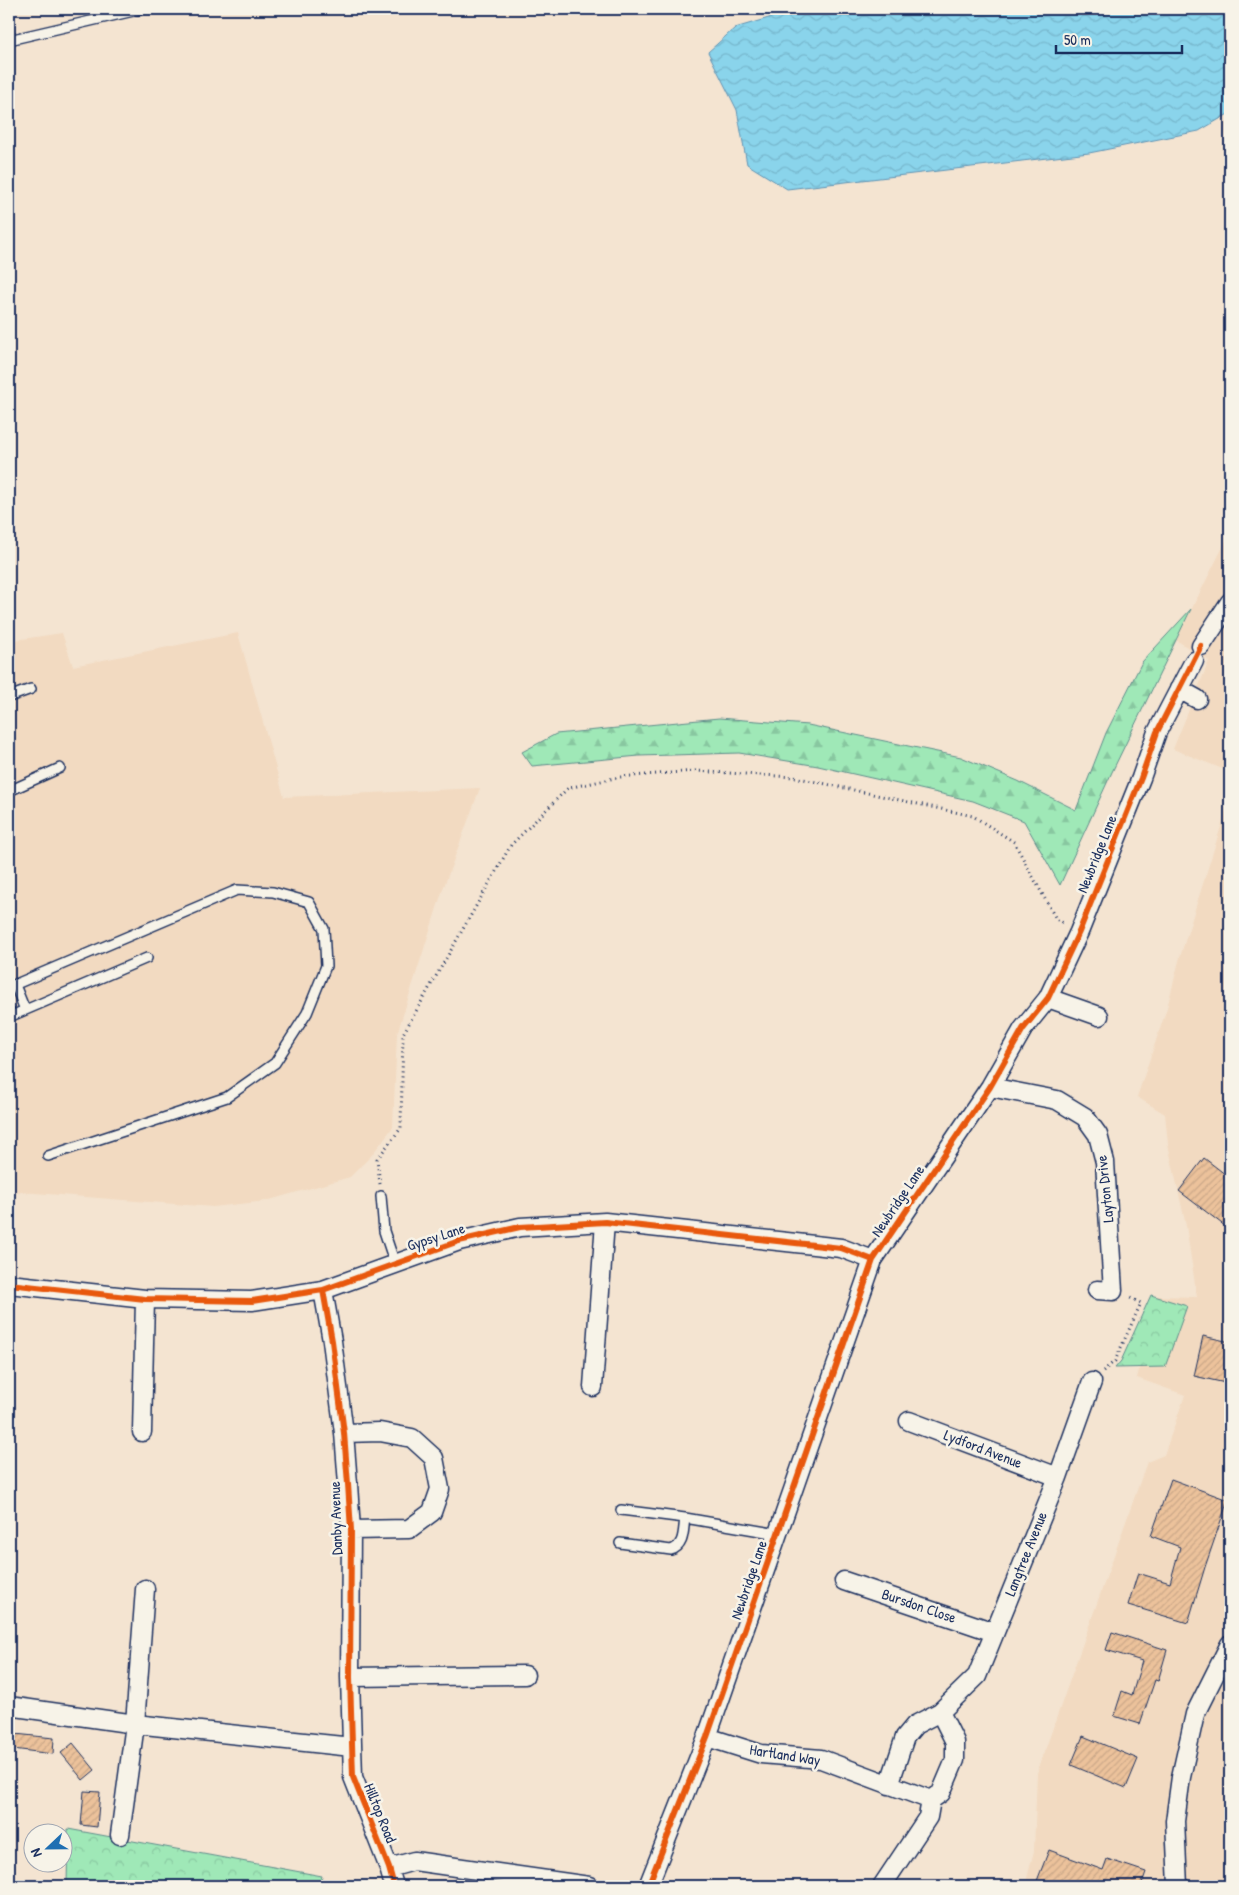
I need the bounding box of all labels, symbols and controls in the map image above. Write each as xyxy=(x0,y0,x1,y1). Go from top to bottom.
scale bar xyxy=(1056,22,1183,54)
text: 50 m xyxy=(1064,29,1091,50)
street label: Newbridge Lane xyxy=(1071,812,1122,896)
street label: Layton Drive xyxy=(1091,1154,1118,1224)
street label: Newbridge Lane xyxy=(866,1161,929,1241)
street label: Gypsy Lane xyxy=(404,1217,468,1256)
street label: Lydford Avenue xyxy=(941,1424,1025,1473)
street label: Danby Avenue xyxy=(324,1481,347,1555)
street label: Langtree Avenue xyxy=(999,1508,1052,1599)
street label: Newbridge Lane xyxy=(725,1537,772,1622)
street label: Bursdon Close xyxy=(879,1583,959,1628)
street label: Hartland Way xyxy=(748,1739,822,1770)
street label: Hilltop Road xyxy=(359,1780,402,1846)
north arrow xyxy=(22,1822,72,1872)
text: N xyxy=(25,1846,46,1860)

